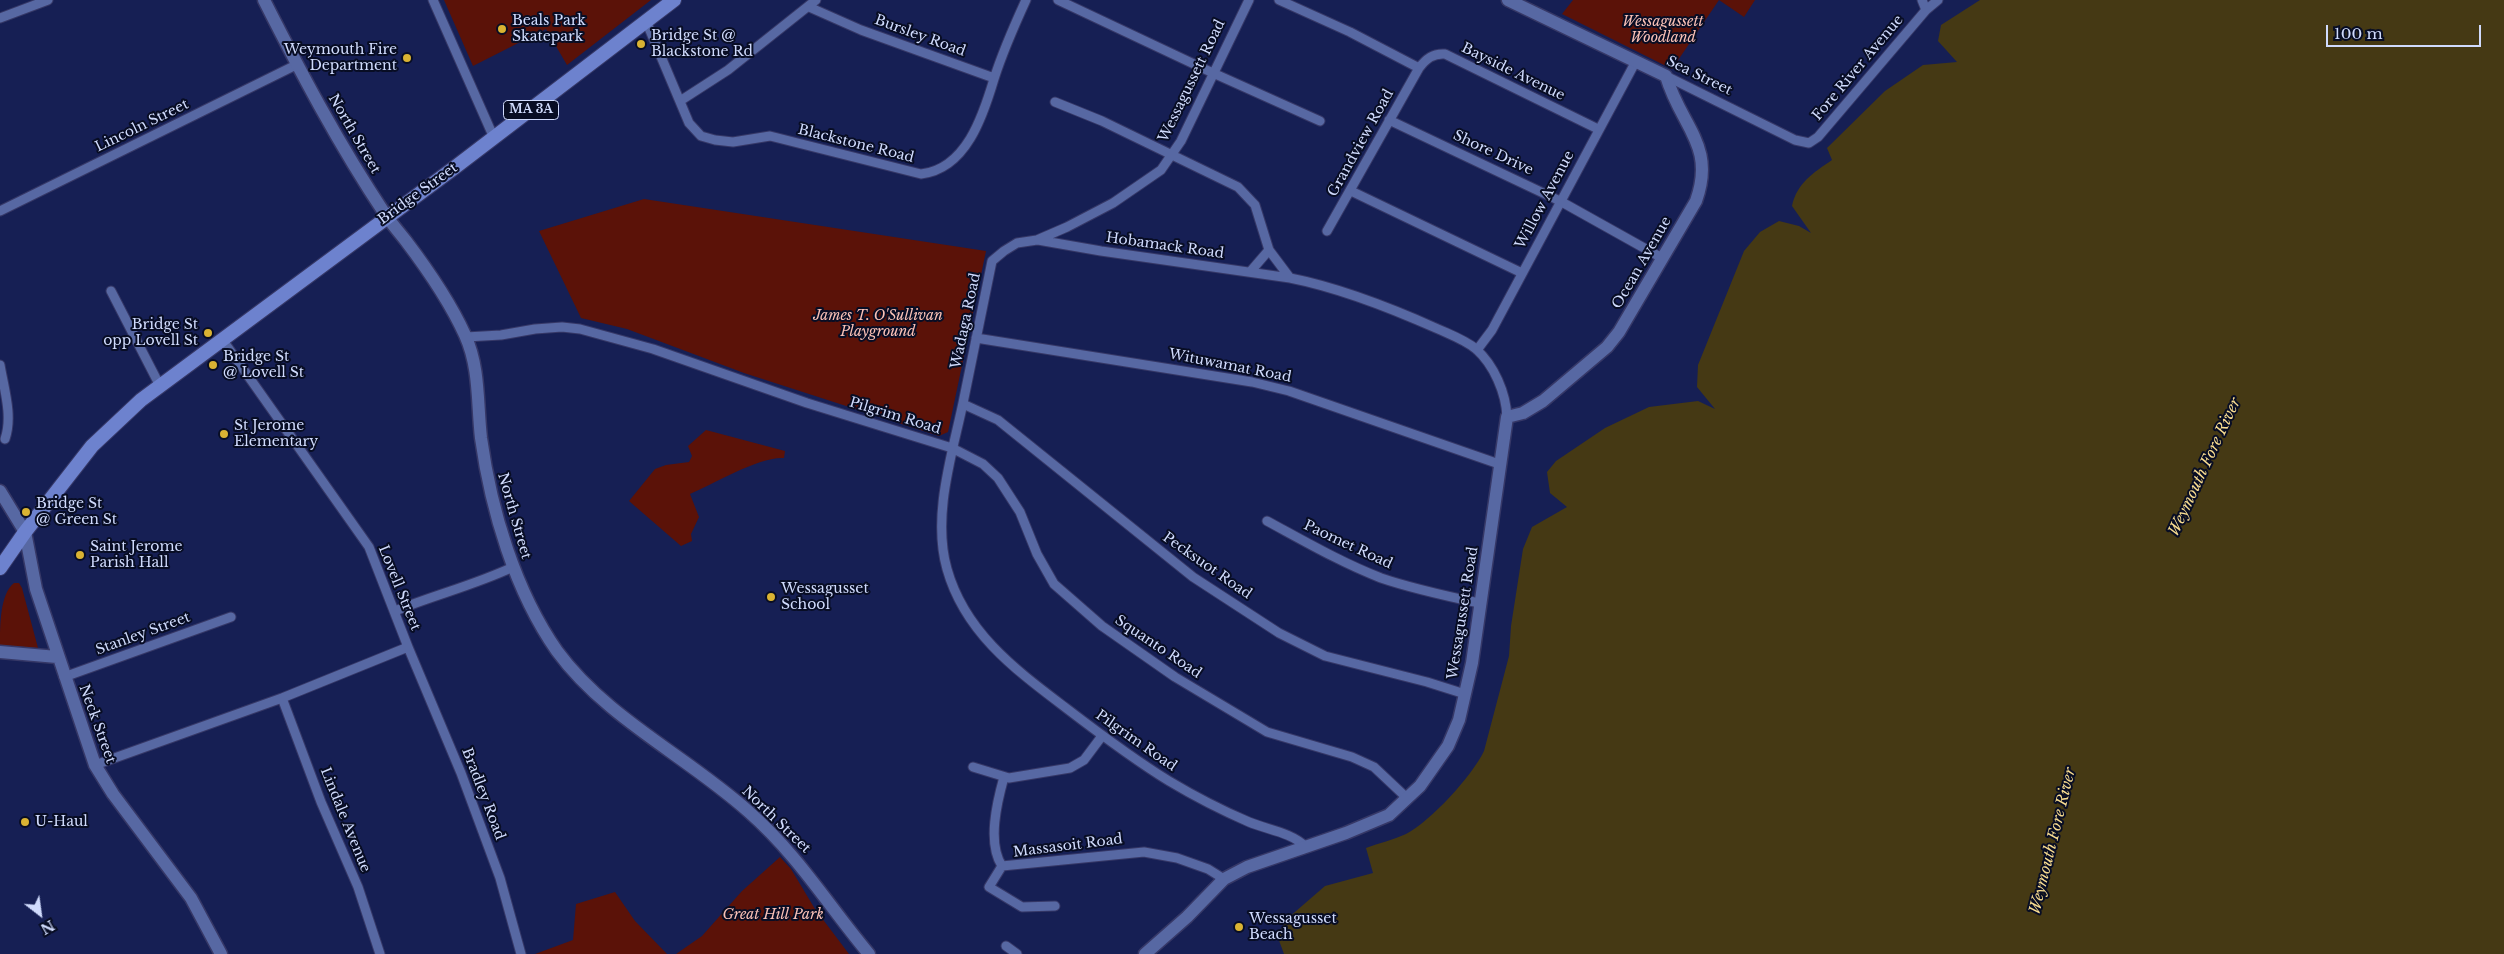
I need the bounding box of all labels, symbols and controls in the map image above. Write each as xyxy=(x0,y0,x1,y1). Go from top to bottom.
street label: Bursley Road xyxy=(872,12,968,60)
street label: Fore River Avenue xyxy=(1809,12,1907,124)
place label: Beals Park Skatepark xyxy=(512,13,586,46)
park label: Wessagussett Woodland xyxy=(1622,14,1704,46)
scale bar xyxy=(2329,15,2484,47)
street label: Wessagussett Road xyxy=(1155,17,1229,145)
marker: Beals Park Skatepark xyxy=(496,23,508,35)
text: 100 m xyxy=(2334,24,2383,43)
place label: Bridge St @ Blackstone Rd xyxy=(651,28,753,60)
marker: Bridge St @ Blackstone Rd xyxy=(635,38,647,50)
street label: Bayside Avenue xyxy=(1459,40,1567,104)
place label: Weymouth Fire Department xyxy=(284,42,397,74)
marker: Weymouth Fire Department xyxy=(401,52,413,64)
street label: Sea Street xyxy=(1663,53,1735,99)
street label: Grandview Road xyxy=(1325,86,1397,200)
street label: North Street xyxy=(324,91,384,177)
street label: Lincoln Street xyxy=(93,96,191,156)
road number: MA 3A xyxy=(504,100,558,120)
street label: Blackstone Road xyxy=(796,121,916,167)
street label: Shore Drive xyxy=(1450,127,1536,179)
street label: Willow Avenue xyxy=(1512,148,1578,252)
street label: Bridge Street xyxy=(375,160,461,228)
street label: Ocean Avenue xyxy=(1609,214,1675,312)
street label: Hobamack Road xyxy=(1105,229,1225,263)
street label: Wadaga Road xyxy=(948,272,984,370)
park label: James T. O'Sullivan Playground xyxy=(813,308,943,341)
place label: Bridge St opp Lovell St xyxy=(103,317,198,350)
marker: Bridge St opp Lovell St xyxy=(202,327,214,339)
street label: Wituwamat Road xyxy=(1167,346,1293,386)
place label: Bridge St @ Lovell St xyxy=(223,349,304,382)
marker: Bridge St @ Lovell St xyxy=(207,359,219,371)
street label: Pilgrim Road xyxy=(847,394,943,438)
water label: Weymouth Fore River xyxy=(2165,395,2245,539)
place label: St Jerome Elementary xyxy=(234,418,318,451)
marker: St Jerome Elementary xyxy=(218,428,230,440)
street label: North Street xyxy=(494,471,534,561)
place label: Bridge St @ Green St xyxy=(36,496,117,528)
marker: Bridge St @ Green St xyxy=(20,506,32,518)
street label: Paomet Road xyxy=(1301,517,1395,573)
street label: Pecksuot Road xyxy=(1159,529,1255,603)
place label: Saint Jerome Parish Hall xyxy=(90,539,182,572)
street label: Lovell Street xyxy=(374,543,424,633)
street label: Wessagussett Road xyxy=(1444,545,1482,681)
marker: Saint Jerome Parish Hall xyxy=(74,549,86,561)
place label: Wessagusset School xyxy=(781,581,869,614)
marker: Wessagusset School xyxy=(765,591,777,603)
street label: Stanley Street xyxy=(94,609,192,659)
street label: Squanto Road xyxy=(1112,612,1204,682)
street label: Neck Street xyxy=(75,682,119,766)
street label: Pilgrim Road xyxy=(1092,707,1180,775)
street label: Bradley Road xyxy=(458,746,508,842)
street label: Lindale Avenue xyxy=(316,765,374,875)
water label: Weymouth Fore River xyxy=(2026,766,2080,916)
street label: North Street xyxy=(738,783,814,857)
place label: U-Haul xyxy=(35,814,88,830)
marker: U-Haul xyxy=(19,816,31,828)
street label: Massasoit Road xyxy=(1012,831,1124,861)
north arrow xyxy=(15,889,65,939)
park label: Great Hill Park xyxy=(722,907,824,923)
place label: Wessagusset Beach xyxy=(1249,911,1337,944)
text: N xyxy=(37,916,58,938)
marker: Wessagusset Beach xyxy=(1233,921,1245,933)

